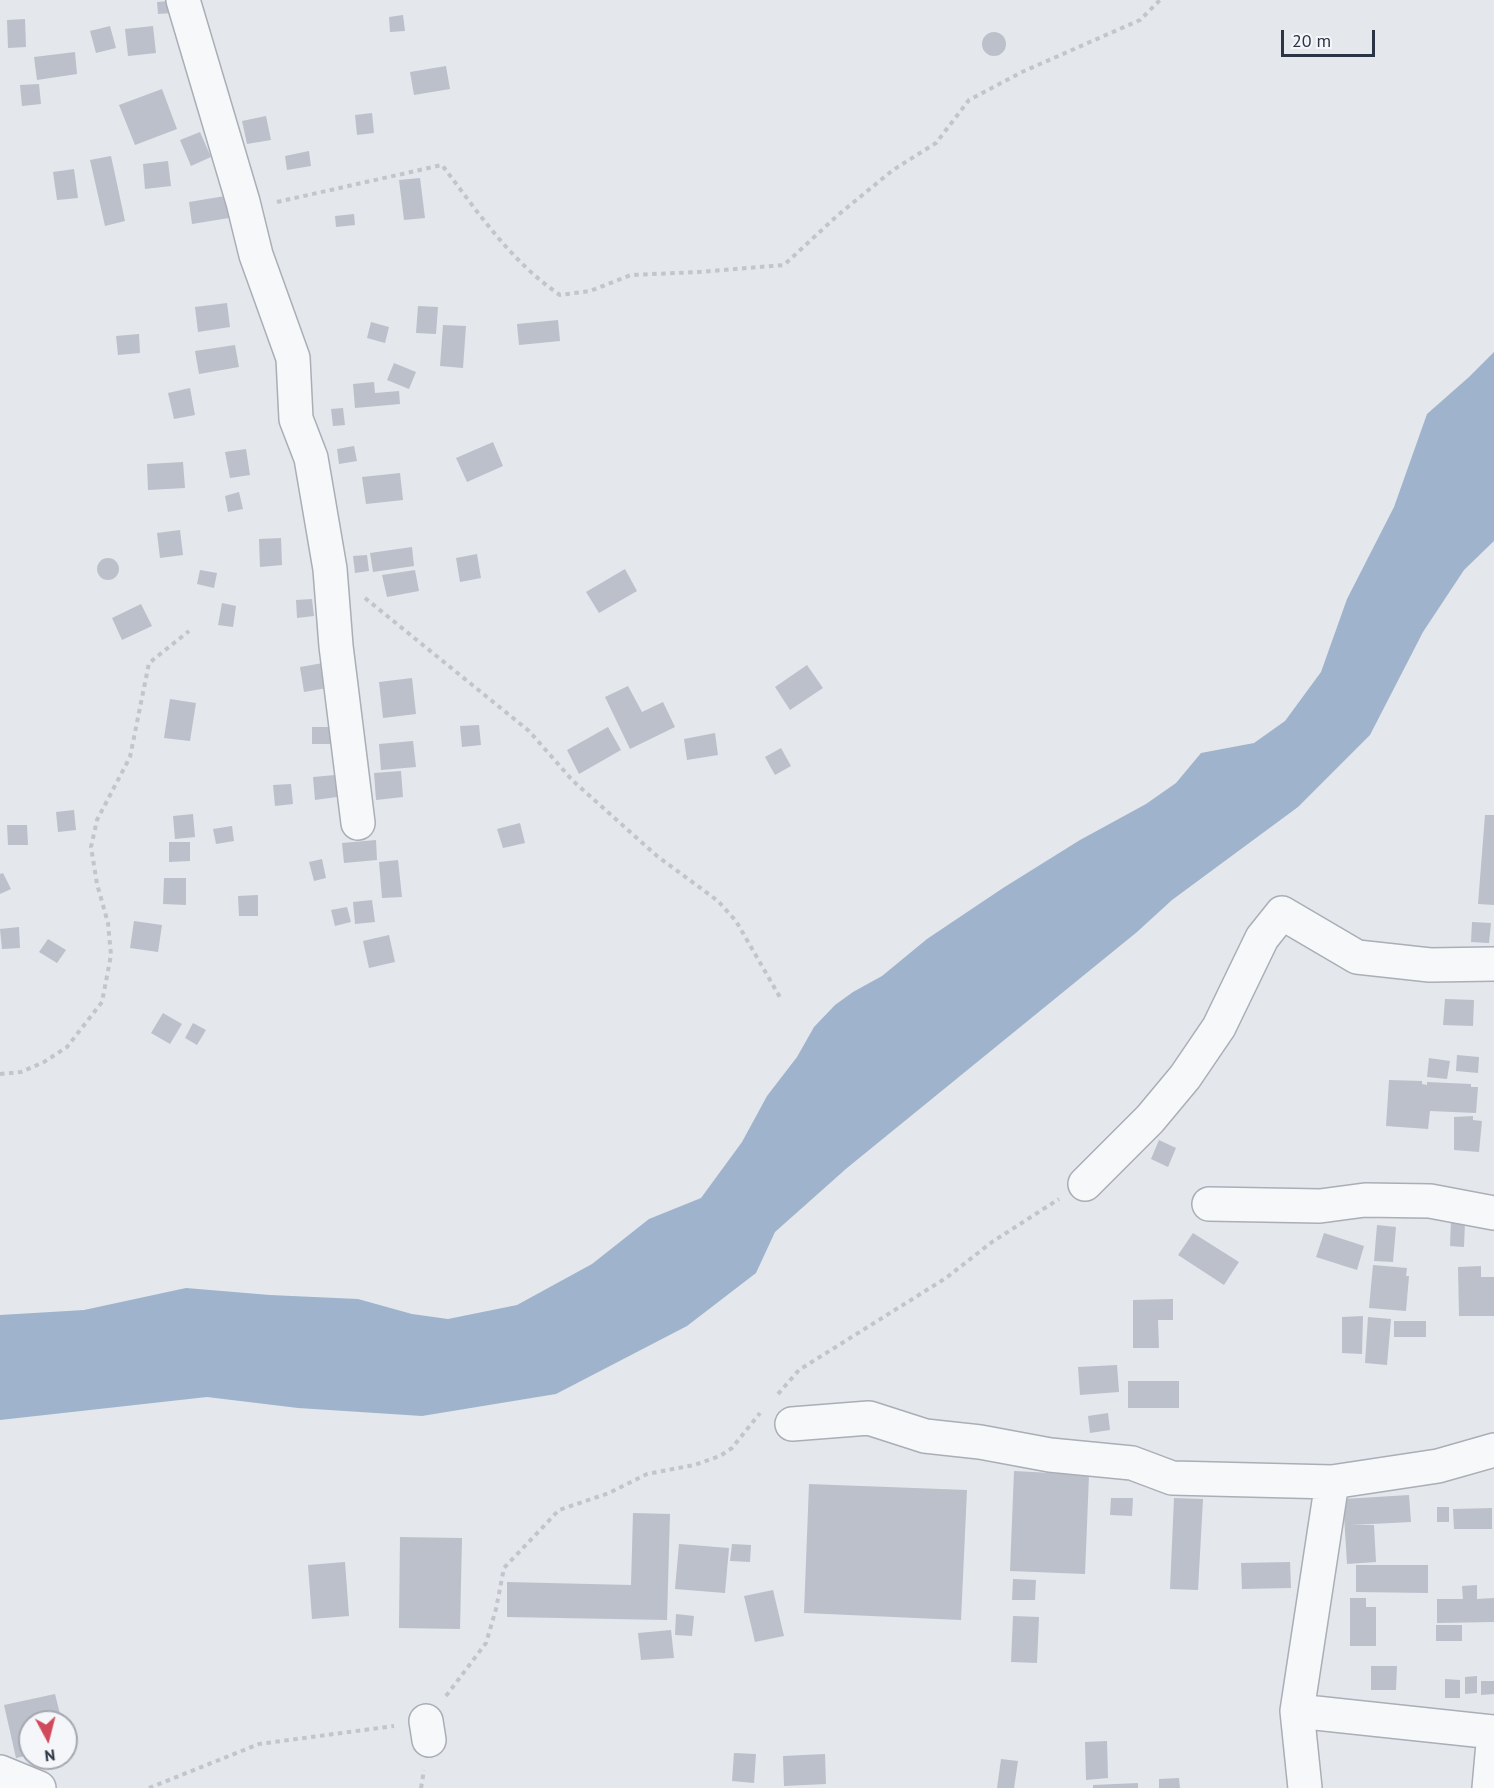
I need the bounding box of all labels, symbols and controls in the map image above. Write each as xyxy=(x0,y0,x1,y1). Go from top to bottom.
scale bar xyxy=(1284,18,1378,56)
text: 20 m xyxy=(1292,29,1331,52)
north arrow xyxy=(18,1710,78,1770)
text: N xyxy=(44,1745,56,1766)

